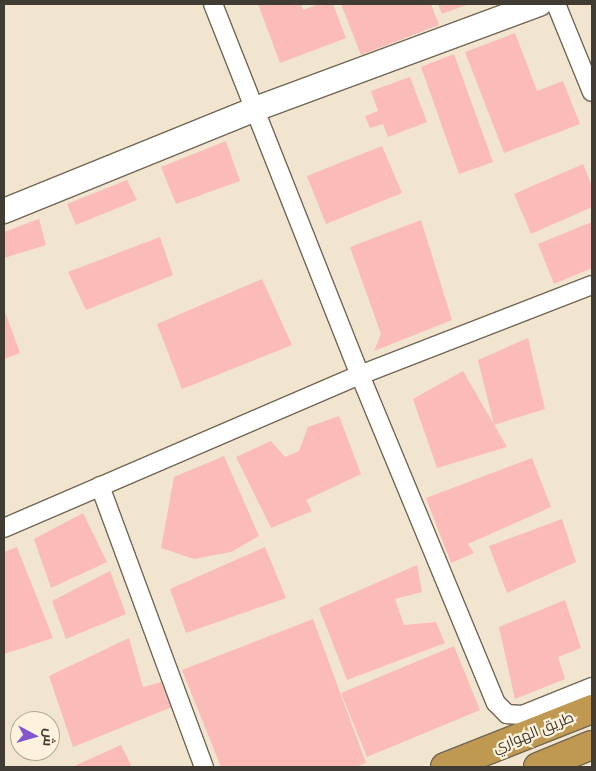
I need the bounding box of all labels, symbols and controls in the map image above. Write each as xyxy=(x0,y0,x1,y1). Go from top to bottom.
street label: طريق الهواري xyxy=(490,708,576,756)
north arrow xyxy=(10,711,60,761)
text: ش xyxy=(39,728,59,747)

